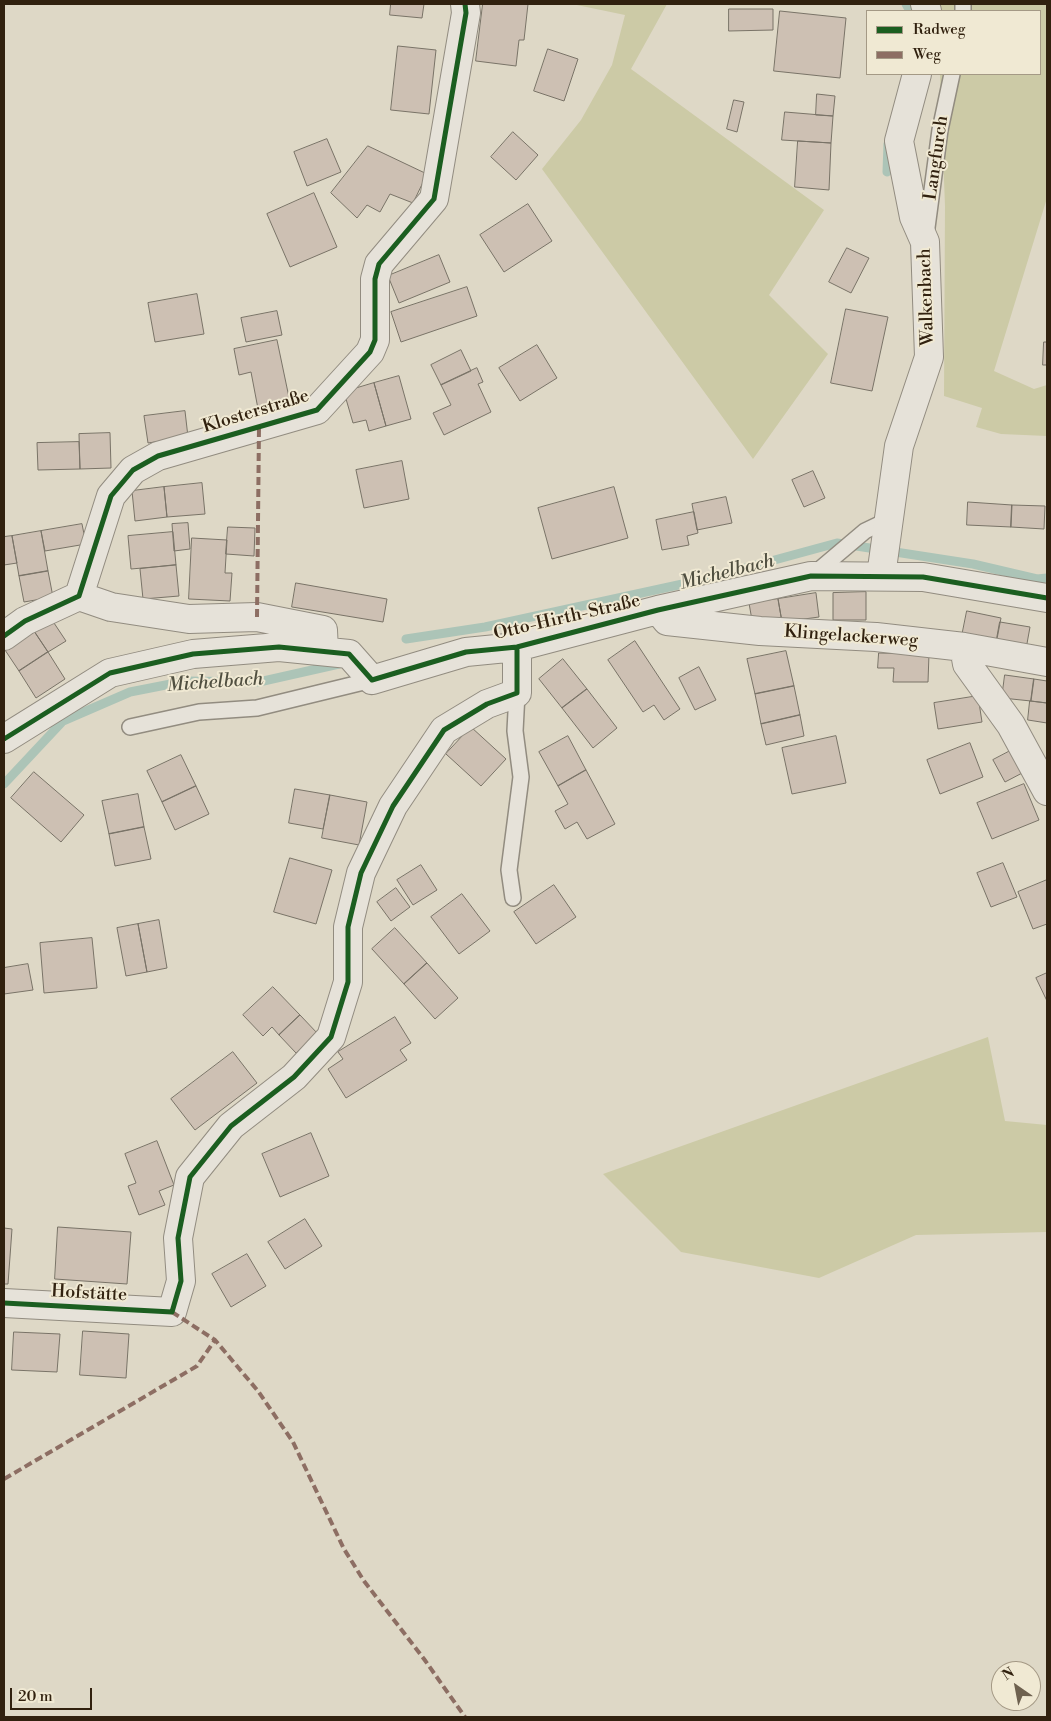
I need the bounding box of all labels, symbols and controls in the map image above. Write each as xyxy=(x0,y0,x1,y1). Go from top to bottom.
legend xyxy=(866,10,1041,75)
text: Radweg xyxy=(913,20,966,39)
text: Weg xyxy=(913,45,941,64)
street label: Langfurch xyxy=(920,114,954,202)
street label: Walkenbach xyxy=(915,248,939,346)
street label: Klosterstraße xyxy=(200,386,312,438)
water label: Michelbach xyxy=(677,550,777,596)
street label: Otto-Hirth-Straße xyxy=(491,591,643,645)
street label: Klingelackerweg xyxy=(783,622,919,652)
water label: Michelbach xyxy=(166,668,264,698)
street label: Hofstätte xyxy=(50,1281,128,1307)
north arrow xyxy=(991,1661,1041,1711)
text: N xyxy=(999,1664,1018,1685)
scale bar xyxy=(12,1678,95,1710)
text: 20 m xyxy=(18,1687,53,1706)

